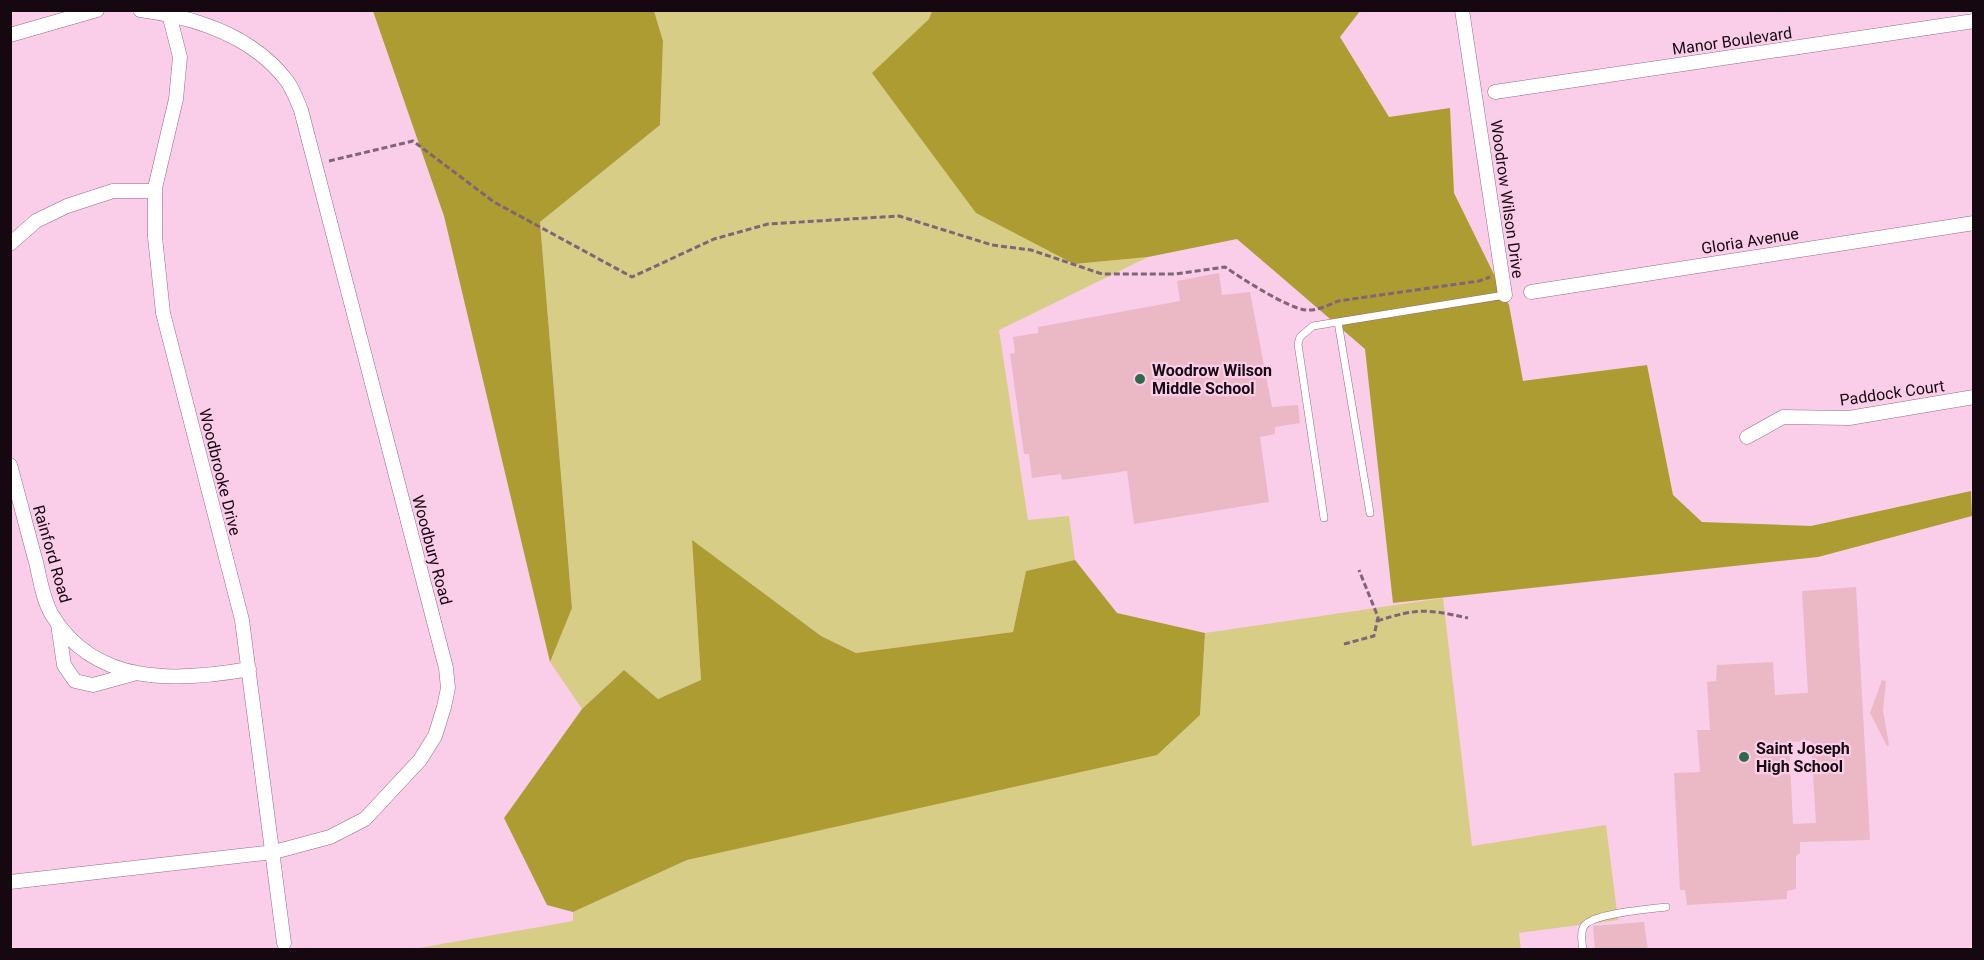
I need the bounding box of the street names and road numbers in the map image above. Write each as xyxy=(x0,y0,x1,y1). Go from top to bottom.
street label: Manor Boulevard xyxy=(1671,23,1793,59)
street label: Woodrow Wilson Drive xyxy=(1486,119,1528,279)
street label: Gloria Avenue xyxy=(1700,224,1800,258)
street label: Paddock Court xyxy=(1838,376,1946,410)
street label: Woodbrooke Drive xyxy=(195,407,245,537)
street label: Woodbury Road xyxy=(408,493,456,607)
street label: Rainford Road xyxy=(29,503,75,605)

